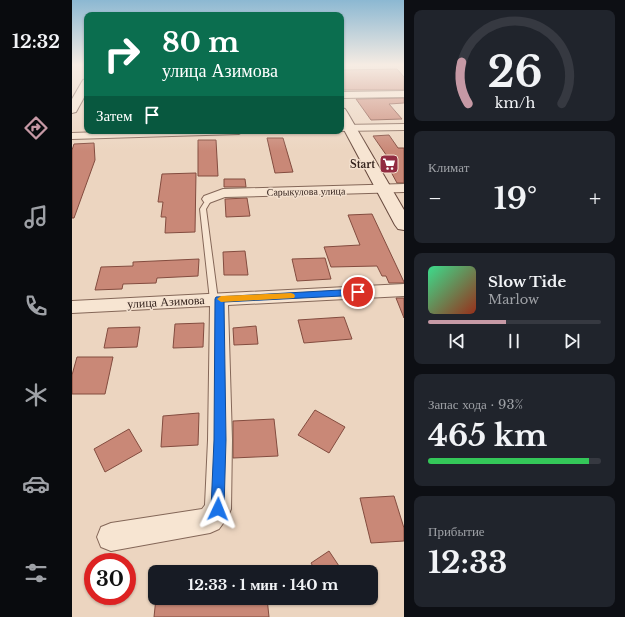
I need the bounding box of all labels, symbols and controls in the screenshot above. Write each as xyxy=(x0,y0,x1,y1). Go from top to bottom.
text: 80 m xyxy=(162,25,239,60)
icon: right xyxy=(96,28,148,80)
text: 12:32 xyxy=(12,31,60,53)
text: 26 xyxy=(487,47,542,98)
text: улица Азимова xyxy=(162,60,278,82)
text: km/h xyxy=(494,93,535,111)
icon: arrive xyxy=(141,104,163,126)
text: Затем xyxy=(96,106,133,125)
icon: directions xyxy=(22,114,50,142)
supermarket icon: Start xyxy=(378,153,400,175)
place label: Start xyxy=(350,158,375,171)
text: Климат xyxy=(428,159,469,176)
text: 19° xyxy=(494,180,537,217)
street label: Сарыкулова улица xyxy=(267,184,346,199)
text: − xyxy=(428,185,442,212)
text: + xyxy=(589,185,601,212)
icon: music xyxy=(22,203,50,231)
text: Slow Tide xyxy=(488,272,566,291)
pin xyxy=(341,275,375,309)
icon: arrive xyxy=(347,281,369,303)
text: Marlow xyxy=(488,291,539,308)
icon: phone xyxy=(22,292,50,320)
street label: улица Азимова xyxy=(127,292,206,311)
icon: previous xyxy=(446,330,468,352)
icon: pause xyxy=(503,330,525,352)
icon: next xyxy=(561,330,583,352)
icon: climate xyxy=(22,381,50,409)
text: Запас хода · 93% xyxy=(428,396,523,413)
text: 465 km xyxy=(428,417,547,454)
icon: car xyxy=(22,470,50,498)
position arrow xyxy=(197,488,239,530)
text: Прибытие xyxy=(428,523,485,540)
text: 12:33 xyxy=(428,544,507,581)
speed limit sign: 30 xyxy=(84,553,136,605)
icon: filters xyxy=(22,559,50,587)
text: 12:33 · 1 мин · 140 m xyxy=(188,575,338,594)

